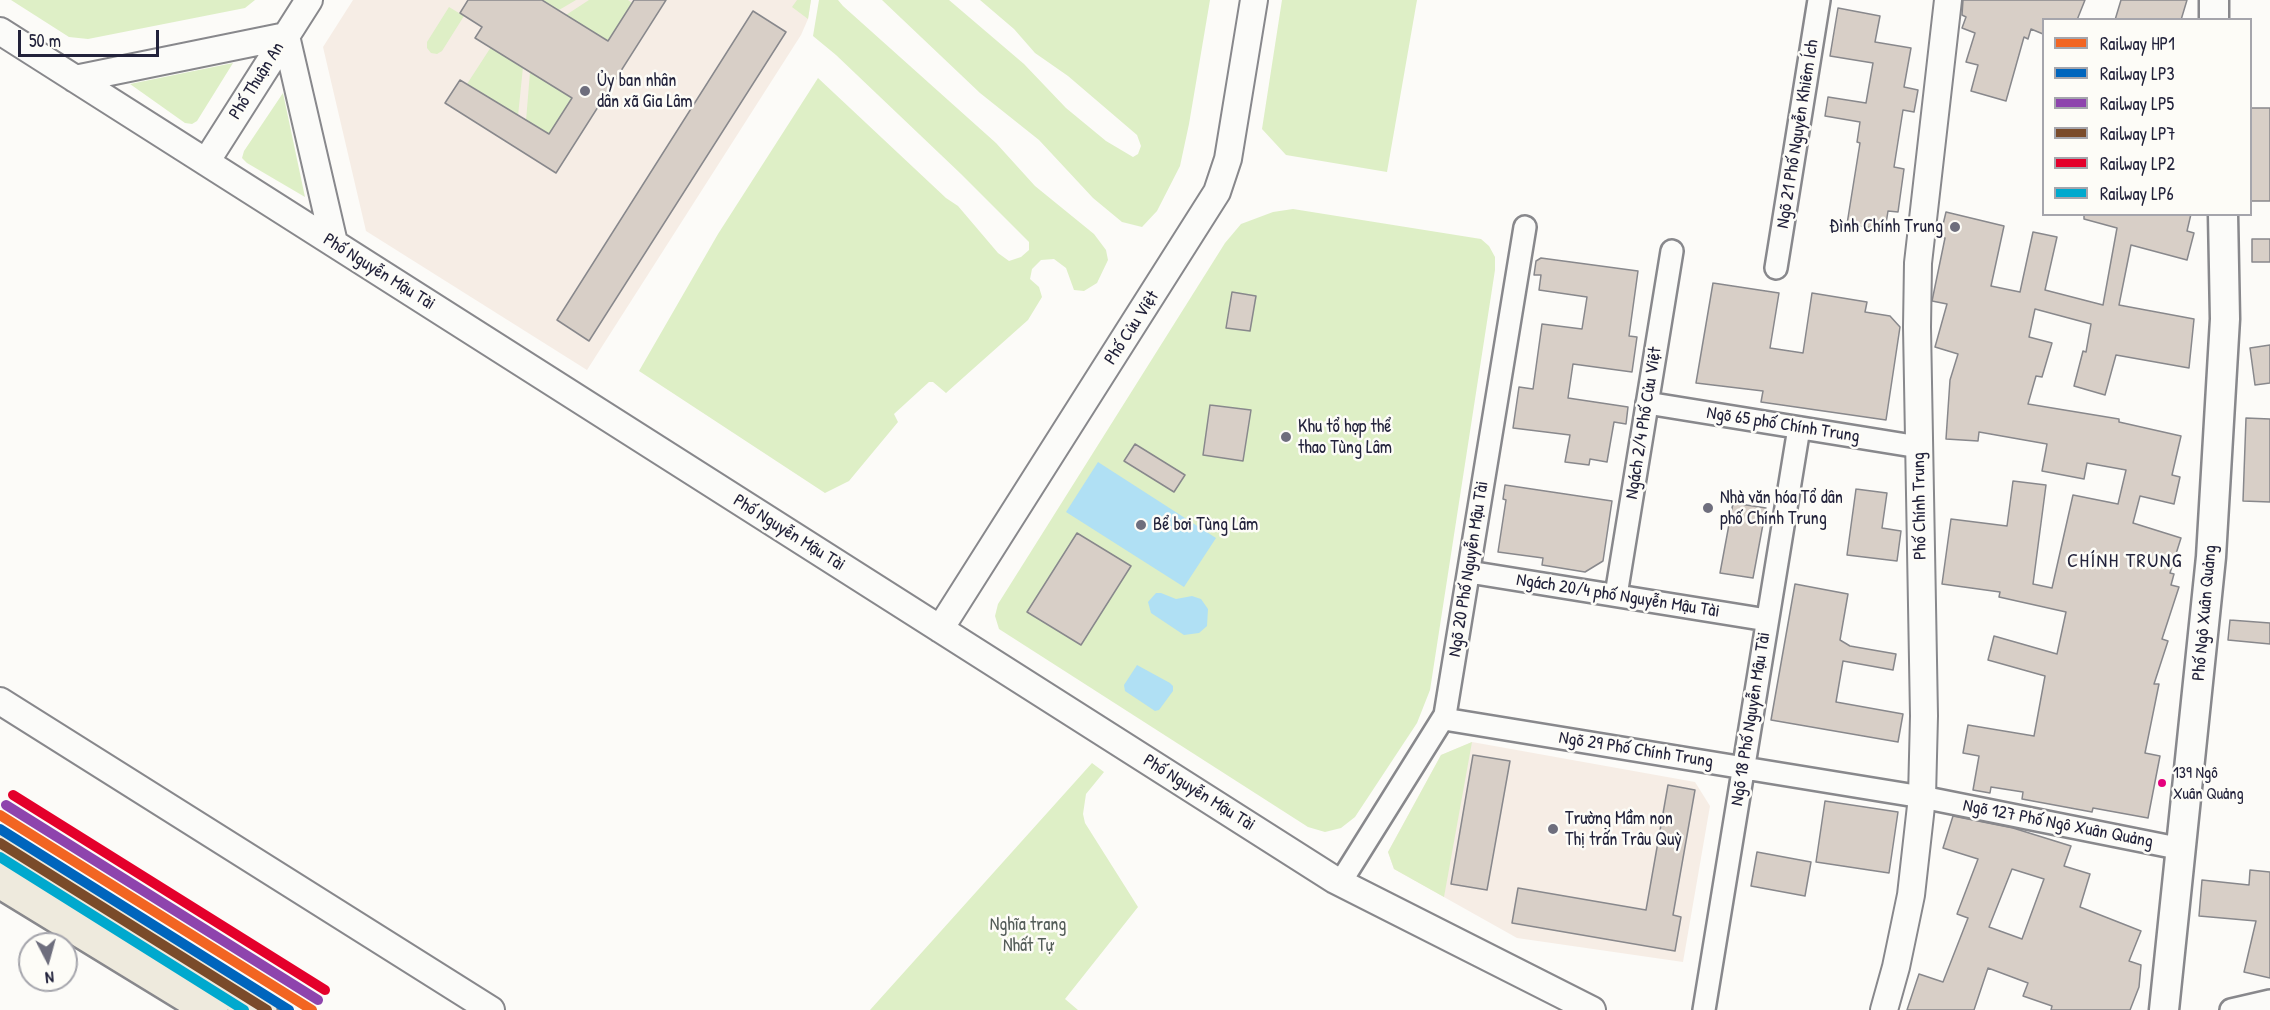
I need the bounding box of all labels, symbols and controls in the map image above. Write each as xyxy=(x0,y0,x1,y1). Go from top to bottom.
scale bar xyxy=(21,18,162,56)
legend xyxy=(2042,18,2252,216)
text: 50 m xyxy=(29,28,61,53)
text: Railway HP1 xyxy=(2100,31,2175,56)
street label: Phố Thuận An xyxy=(225,38,289,124)
street label: Ngõ 21 Phố Nguyễn Khiêm Ích xyxy=(1772,38,1824,230)
text: Railway LP3 xyxy=(2100,61,2175,86)
place label: Ủy ban nhân dân xã Gia Lâm xyxy=(597,70,692,112)
marker: Ủy ban nhân dân xã Gia Lâm xyxy=(578,84,592,98)
text: Railway LP5 xyxy=(2100,91,2174,116)
text: Railway LP7 xyxy=(2100,121,2175,146)
text: Railway LP2 xyxy=(2100,151,2175,176)
text: Railway LP6 xyxy=(2100,181,2174,206)
place label: Đình Chính Trung xyxy=(1829,216,1943,238)
marker: Đình Chính Trung xyxy=(1948,220,1962,234)
street label: Phố Nguyễn Mậu Tài xyxy=(319,229,439,315)
street label: Phố Cửu Việt xyxy=(1100,287,1164,369)
street label: Ngách 2/4 Phố Cửu Việt xyxy=(1621,345,1667,501)
street label: Ngõ 65 phố Chính Trung xyxy=(1705,402,1861,448)
place label: Khu tổ hợp thể thao Tùng Lâm xyxy=(1298,416,1392,458)
marker: Khu tổ hợp thể thao Tùng Lâm xyxy=(1279,430,1293,444)
street label: Phố Chính Trung xyxy=(1908,452,1932,560)
street label: Ngõ 20 Phố Nguyễn Mậu Tài xyxy=(1444,480,1494,658)
place label: Nhà văn hóa Tổ dân phố Chính Trung xyxy=(1720,487,1843,530)
street label: Phố Nguyễn Mậu Tài xyxy=(729,490,849,576)
marker: Nhà văn hóa Tổ dân phố Chính Trung xyxy=(1701,501,1715,515)
place label: Bể bơi Tùng Lâm xyxy=(1153,514,1258,536)
marker: Bể bơi Tùng Lâm xyxy=(1134,518,1148,532)
street label: Phố Ngô Xuân Quảng xyxy=(2188,544,2222,682)
district label: CHÍNH TRUNG xyxy=(2067,550,2183,574)
street label: Ngách 20/4 phố Nguyễn Mậu Tài xyxy=(1515,569,1721,623)
street label: Ngõ 18 Phố Nguyễn Mậu Tài xyxy=(1727,631,1775,807)
street label: Ngõ 29 Phố Chính Trung xyxy=(1557,727,1715,773)
street label: Phố Nguyễn Mậu Tài xyxy=(1139,750,1259,836)
place label: 139 Ngô Xuân Quảng xyxy=(2173,764,2244,802)
marker: 139 Ngô Xuân Quảng xyxy=(2156,777,2168,789)
street label: Ngõ 127 Phố Ngô Xuân Quảng xyxy=(1961,795,2155,853)
place label: Trường Mầm non Thị trấn Trâu Quỳ xyxy=(1565,808,1682,850)
marker: Trường Mầm non Thị trấn Trâu Quỳ xyxy=(1546,822,1560,836)
park label: Nghĩa trang Nhất Tự xyxy=(990,914,1066,956)
north arrow xyxy=(18,932,78,992)
text: N xyxy=(44,967,55,989)

